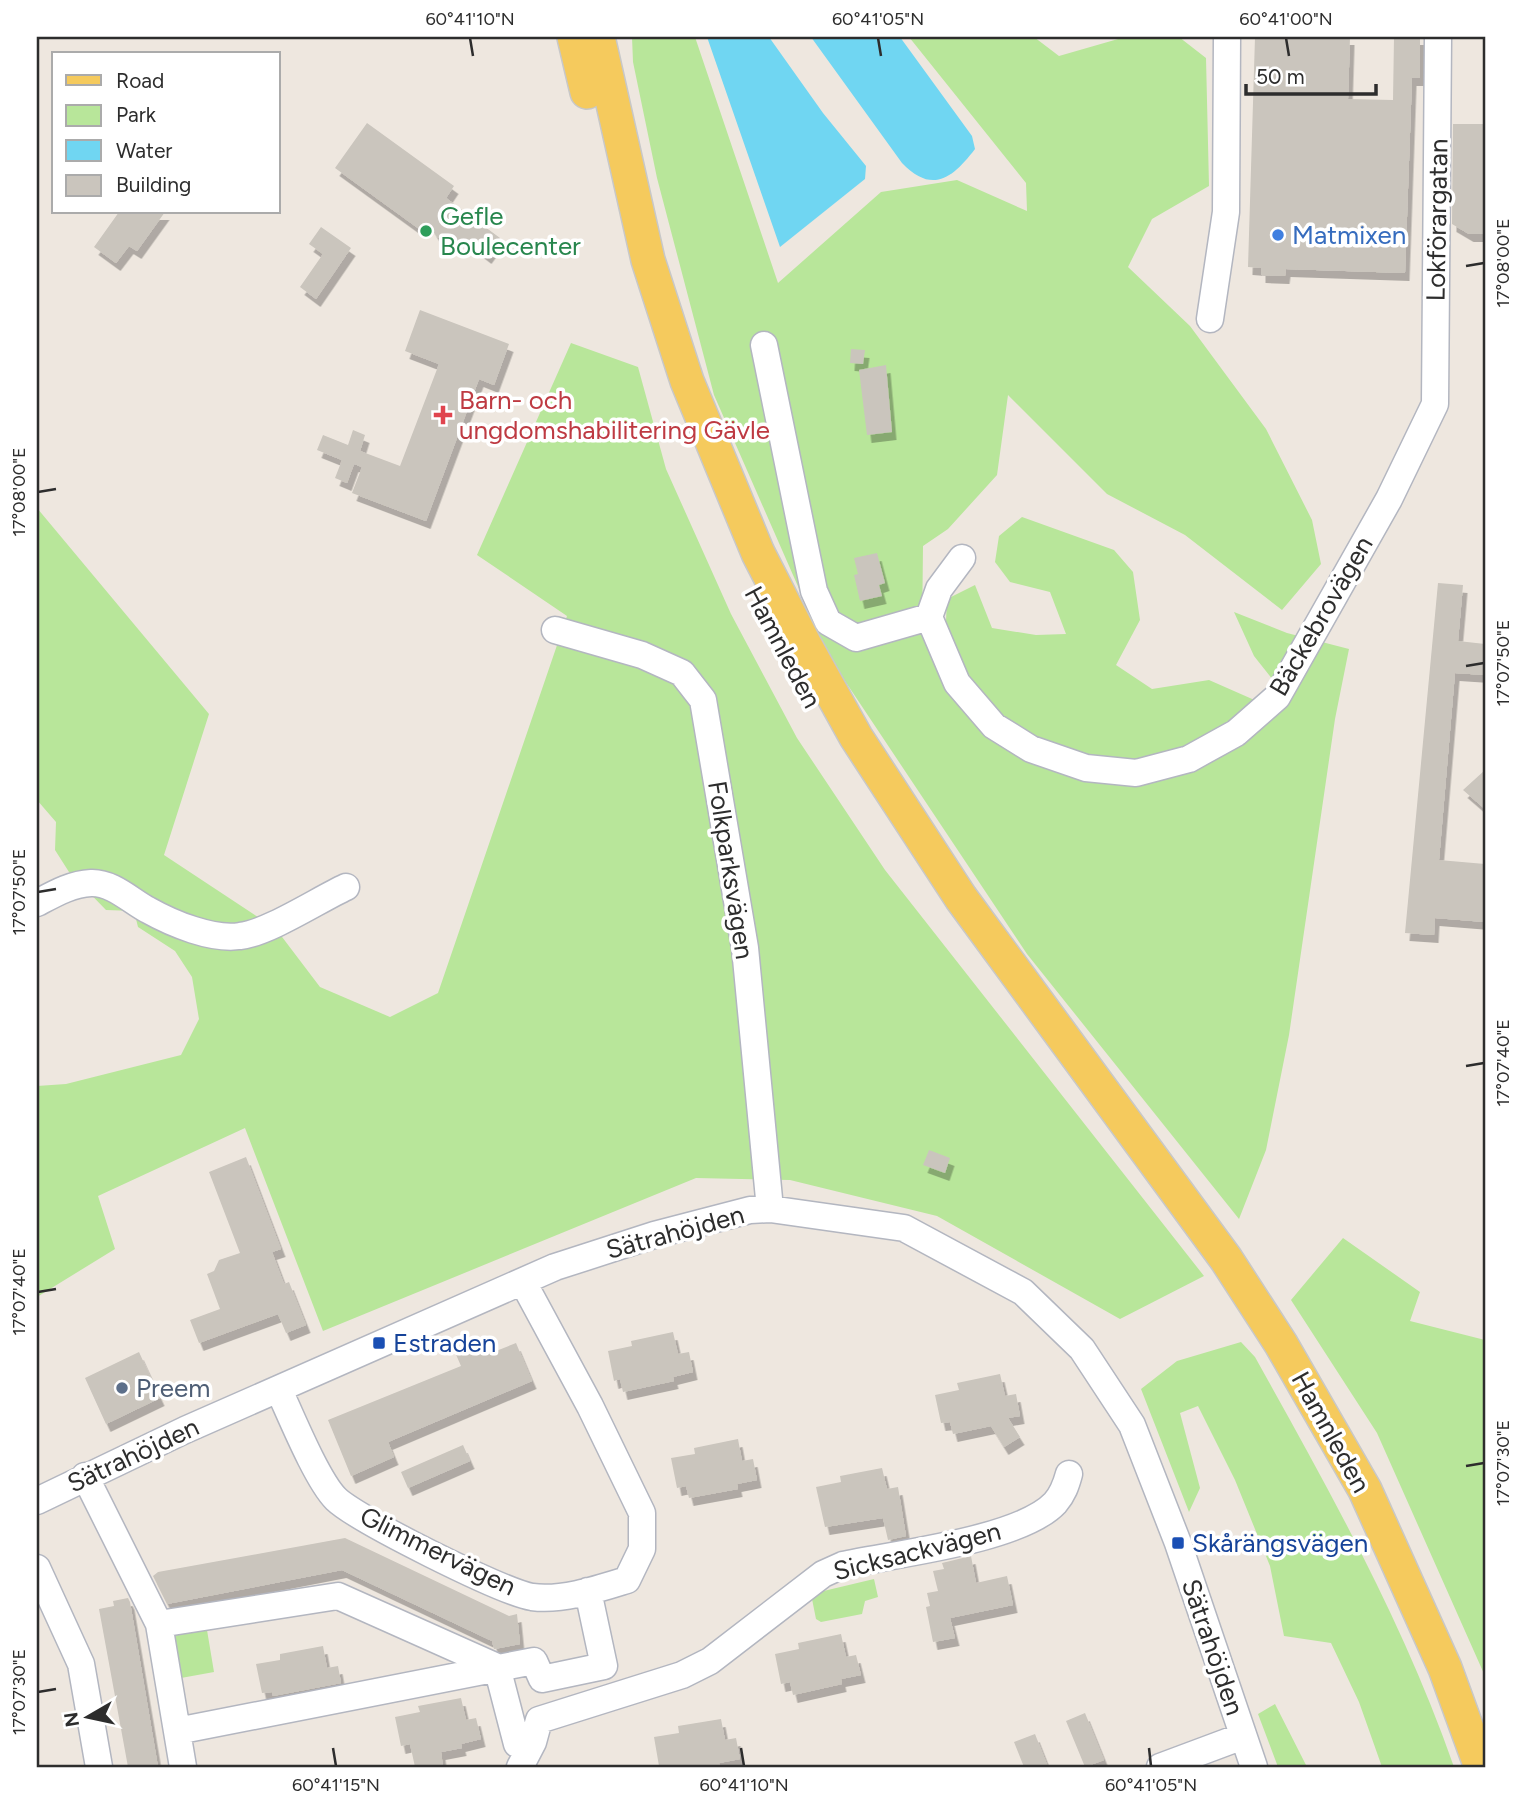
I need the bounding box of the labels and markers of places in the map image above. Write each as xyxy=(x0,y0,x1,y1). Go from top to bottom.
place label: Gefle Boulecenter xyxy=(440,200,581,262)
place label: Matmixen xyxy=(1292,219,1406,251)
marker: Gefle Boulecenter xyxy=(418,223,434,239)
marker: Matmixen xyxy=(1270,227,1286,243)
place label: Barn- och ungdomshabilitering Gävle xyxy=(459,384,770,446)
marker: Barn- och ungdomshabilitering Gävle xyxy=(433,405,453,425)
place label: Estraden xyxy=(393,1327,496,1359)
marker: Estraden xyxy=(371,1335,387,1351)
place label: Preem xyxy=(136,1372,210,1404)
marker: Preem xyxy=(114,1380,130,1396)
place label: Skårängsvägen xyxy=(1192,1527,1368,1559)
marker: Skårängsvägen xyxy=(1170,1535,1186,1551)

